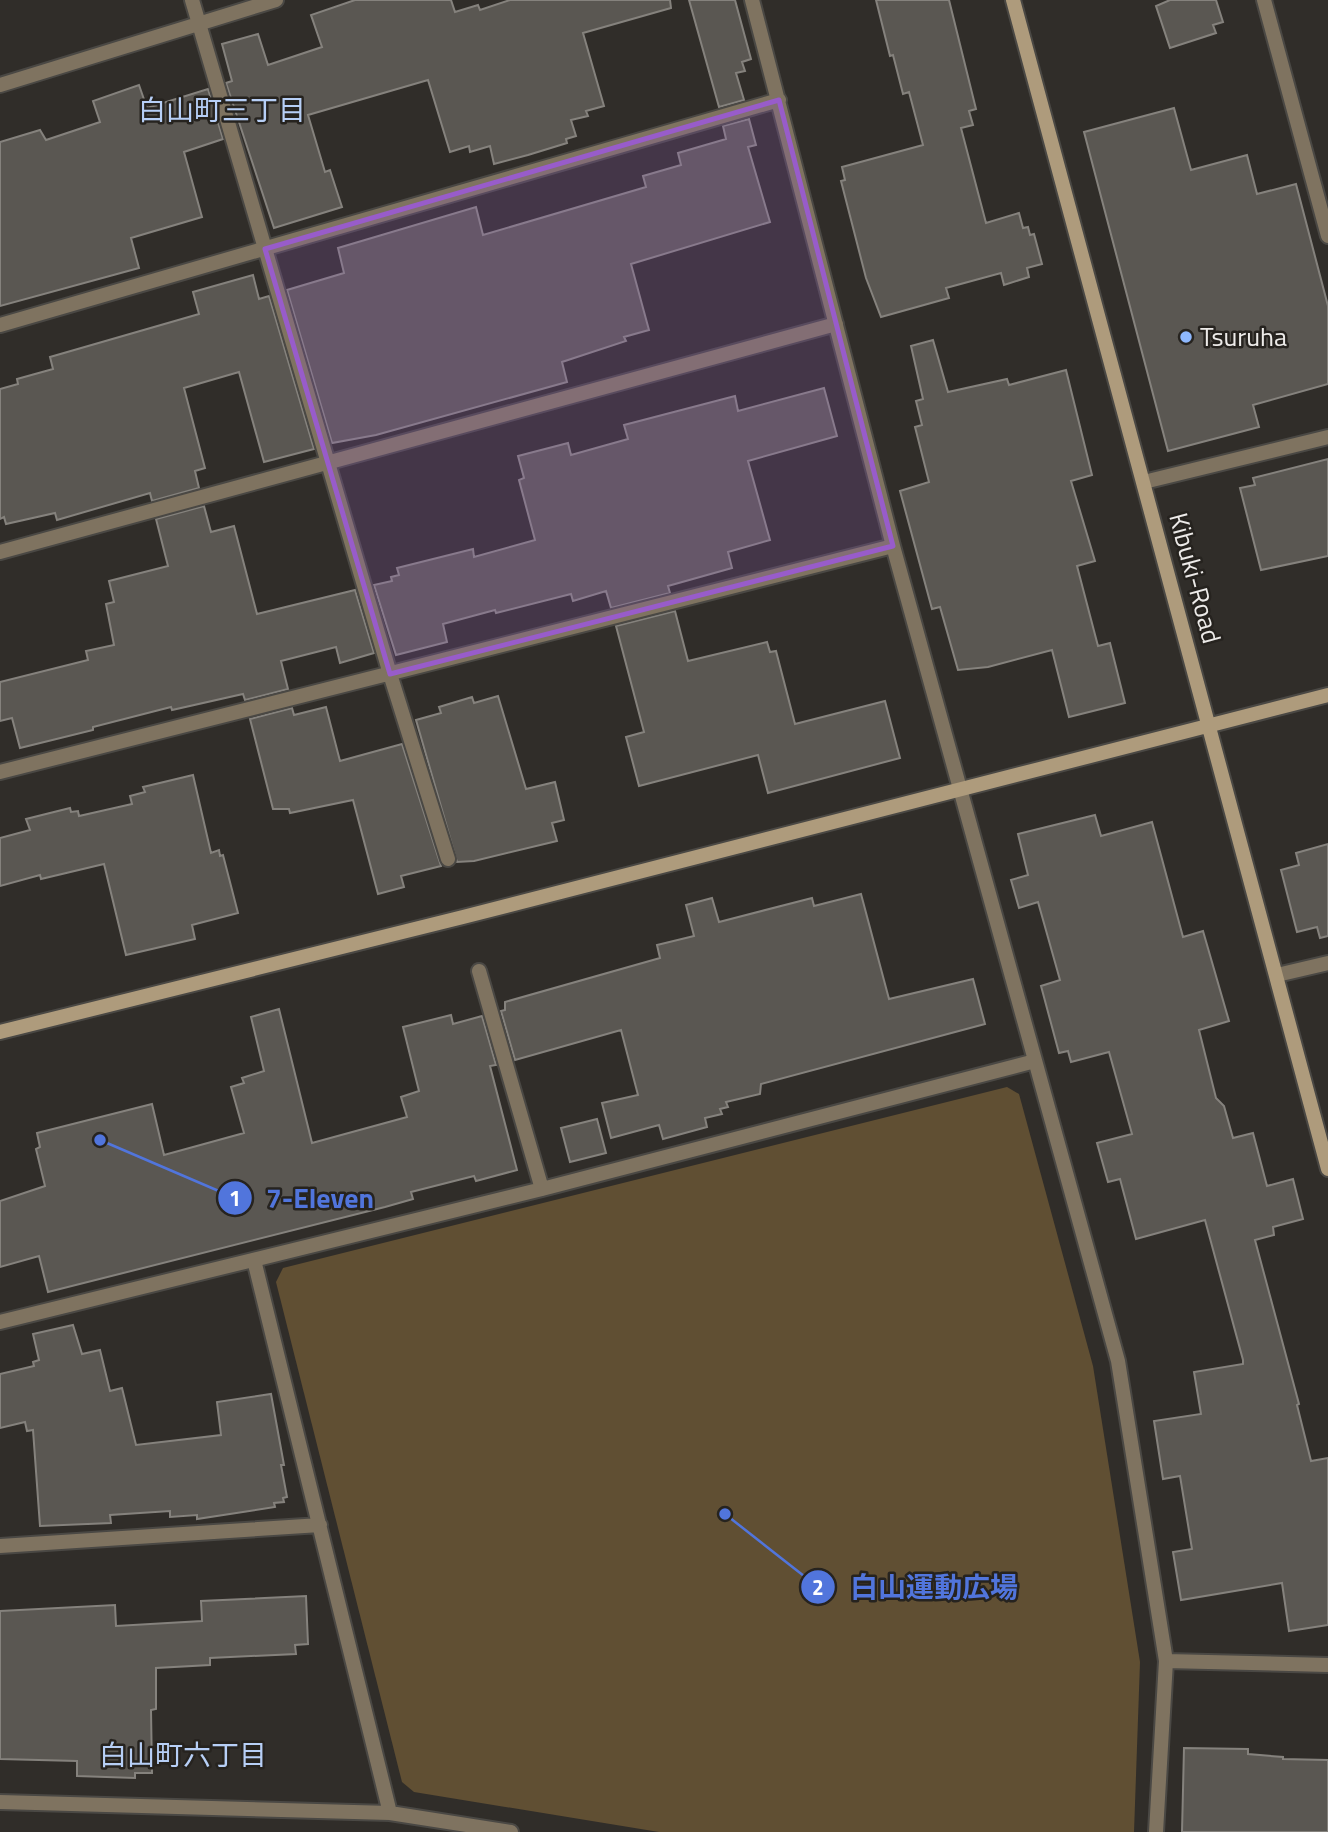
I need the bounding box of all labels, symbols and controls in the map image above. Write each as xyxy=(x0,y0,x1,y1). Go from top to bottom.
district label: 白山町三丁目 xyxy=(138,88,306,131)
place label: Tsuruha xyxy=(1200,317,1287,356)
marker: Tsuruha xyxy=(1178,329,1194,345)
street label: Kibuki-Road xyxy=(1159,508,1232,648)
callout: 7-Eleven xyxy=(217,1174,388,1223)
text: 7-Eleven xyxy=(266,1176,374,1219)
text: 1 xyxy=(229,1182,241,1214)
callout: 白山運動広場 xyxy=(801,1563,1032,1612)
text: 白山運動広場 xyxy=(850,1565,1018,1608)
text: 2 xyxy=(812,1571,824,1603)
district label: 白山町六丁目 xyxy=(99,1733,267,1776)

